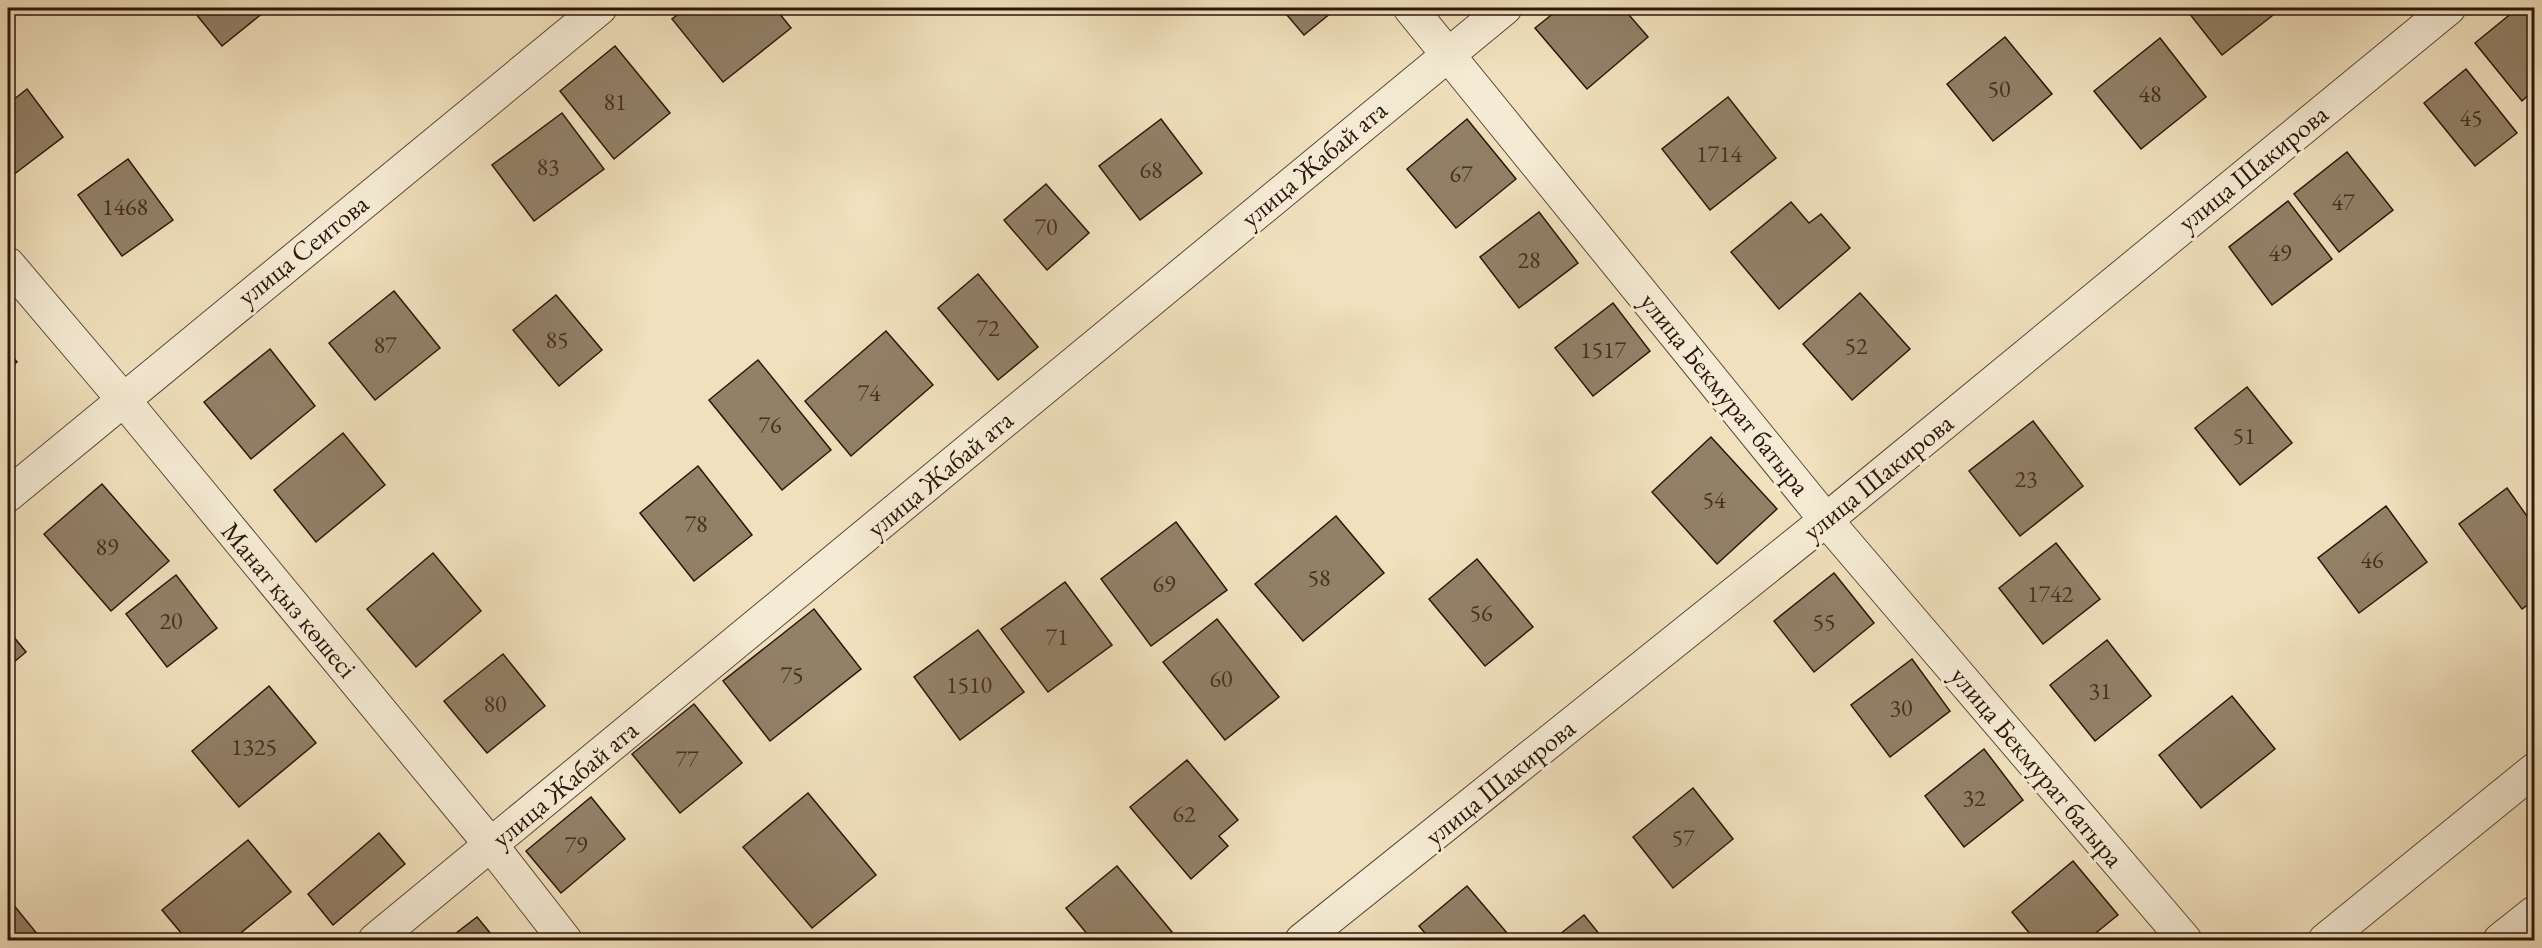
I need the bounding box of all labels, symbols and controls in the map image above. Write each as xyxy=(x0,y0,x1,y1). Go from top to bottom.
house number: 50 xyxy=(1987,73,2011,104)
house number: 48 xyxy=(2138,78,2162,109)
house number: 81 xyxy=(603,86,627,117)
street label: улица Жабай ата xyxy=(1233,92,1394,235)
street label: улица Шакирова xyxy=(2170,96,2335,239)
house number: 45 xyxy=(2459,102,2483,133)
house number: 1714 xyxy=(1696,138,1743,169)
house number: 83 xyxy=(536,151,560,182)
house number: 68 xyxy=(1139,154,1163,185)
house number: 67 xyxy=(1449,158,1473,189)
street label: улица Сеитова xyxy=(230,186,376,313)
house number: 47 xyxy=(2331,186,2355,217)
house number: 1468 xyxy=(102,191,148,222)
house number: 70 xyxy=(1034,211,1058,242)
house number: 49 xyxy=(2268,237,2292,268)
house number: 28 xyxy=(1517,244,1541,275)
street label: улица Бекмурат батыра xyxy=(1633,285,1818,503)
house number: 72 xyxy=(976,312,1000,343)
house number: 85 xyxy=(545,324,569,355)
house number: 87 xyxy=(373,329,397,360)
house number: 52 xyxy=(1844,330,1868,361)
house number: 1517 xyxy=(1580,334,1627,365)
house number: 74 xyxy=(857,377,881,408)
street label: улица Жабай ата xyxy=(859,402,1020,545)
street label: улица Шакирова xyxy=(1795,405,1960,548)
house number: 76 xyxy=(758,409,782,440)
house number: 51 xyxy=(2232,420,2256,451)
house number: 23 xyxy=(2014,463,2038,494)
house number: 54 xyxy=(1702,484,1726,515)
house number: 78 xyxy=(684,508,708,539)
street label: Манат қыз көшесі xyxy=(214,514,365,685)
house number: 89 xyxy=(95,531,119,562)
house number: 46 xyxy=(2360,544,2384,575)
house number: 58 xyxy=(1307,562,1331,593)
house number: 69 xyxy=(1152,568,1176,599)
house number: 1742 xyxy=(2027,578,2074,609)
house number: 56 xyxy=(1469,597,1493,628)
house number: 20 xyxy=(159,605,183,636)
house number: 55 xyxy=(1812,606,1836,637)
house number: 71 xyxy=(1045,621,1069,652)
house number: 75 xyxy=(780,659,804,690)
street label: улица Бекмурат батыра xyxy=(1943,659,2132,875)
house number: 60 xyxy=(1209,663,1233,694)
house number: 1510 xyxy=(946,669,992,700)
house number: 31 xyxy=(2088,675,2112,706)
house number: 80 xyxy=(483,688,507,719)
house number: 30 xyxy=(1889,692,1913,723)
street label: улица Шакирова xyxy=(1417,710,1582,853)
street label: улица Жабай ата xyxy=(484,712,645,855)
house number: 1325 xyxy=(231,731,277,762)
house number: 77 xyxy=(675,743,699,774)
house number: 32 xyxy=(1962,782,1986,813)
house number: 62 xyxy=(1172,798,1196,829)
house number: 57 xyxy=(1671,822,1695,853)
house number: 79 xyxy=(564,829,588,860)

